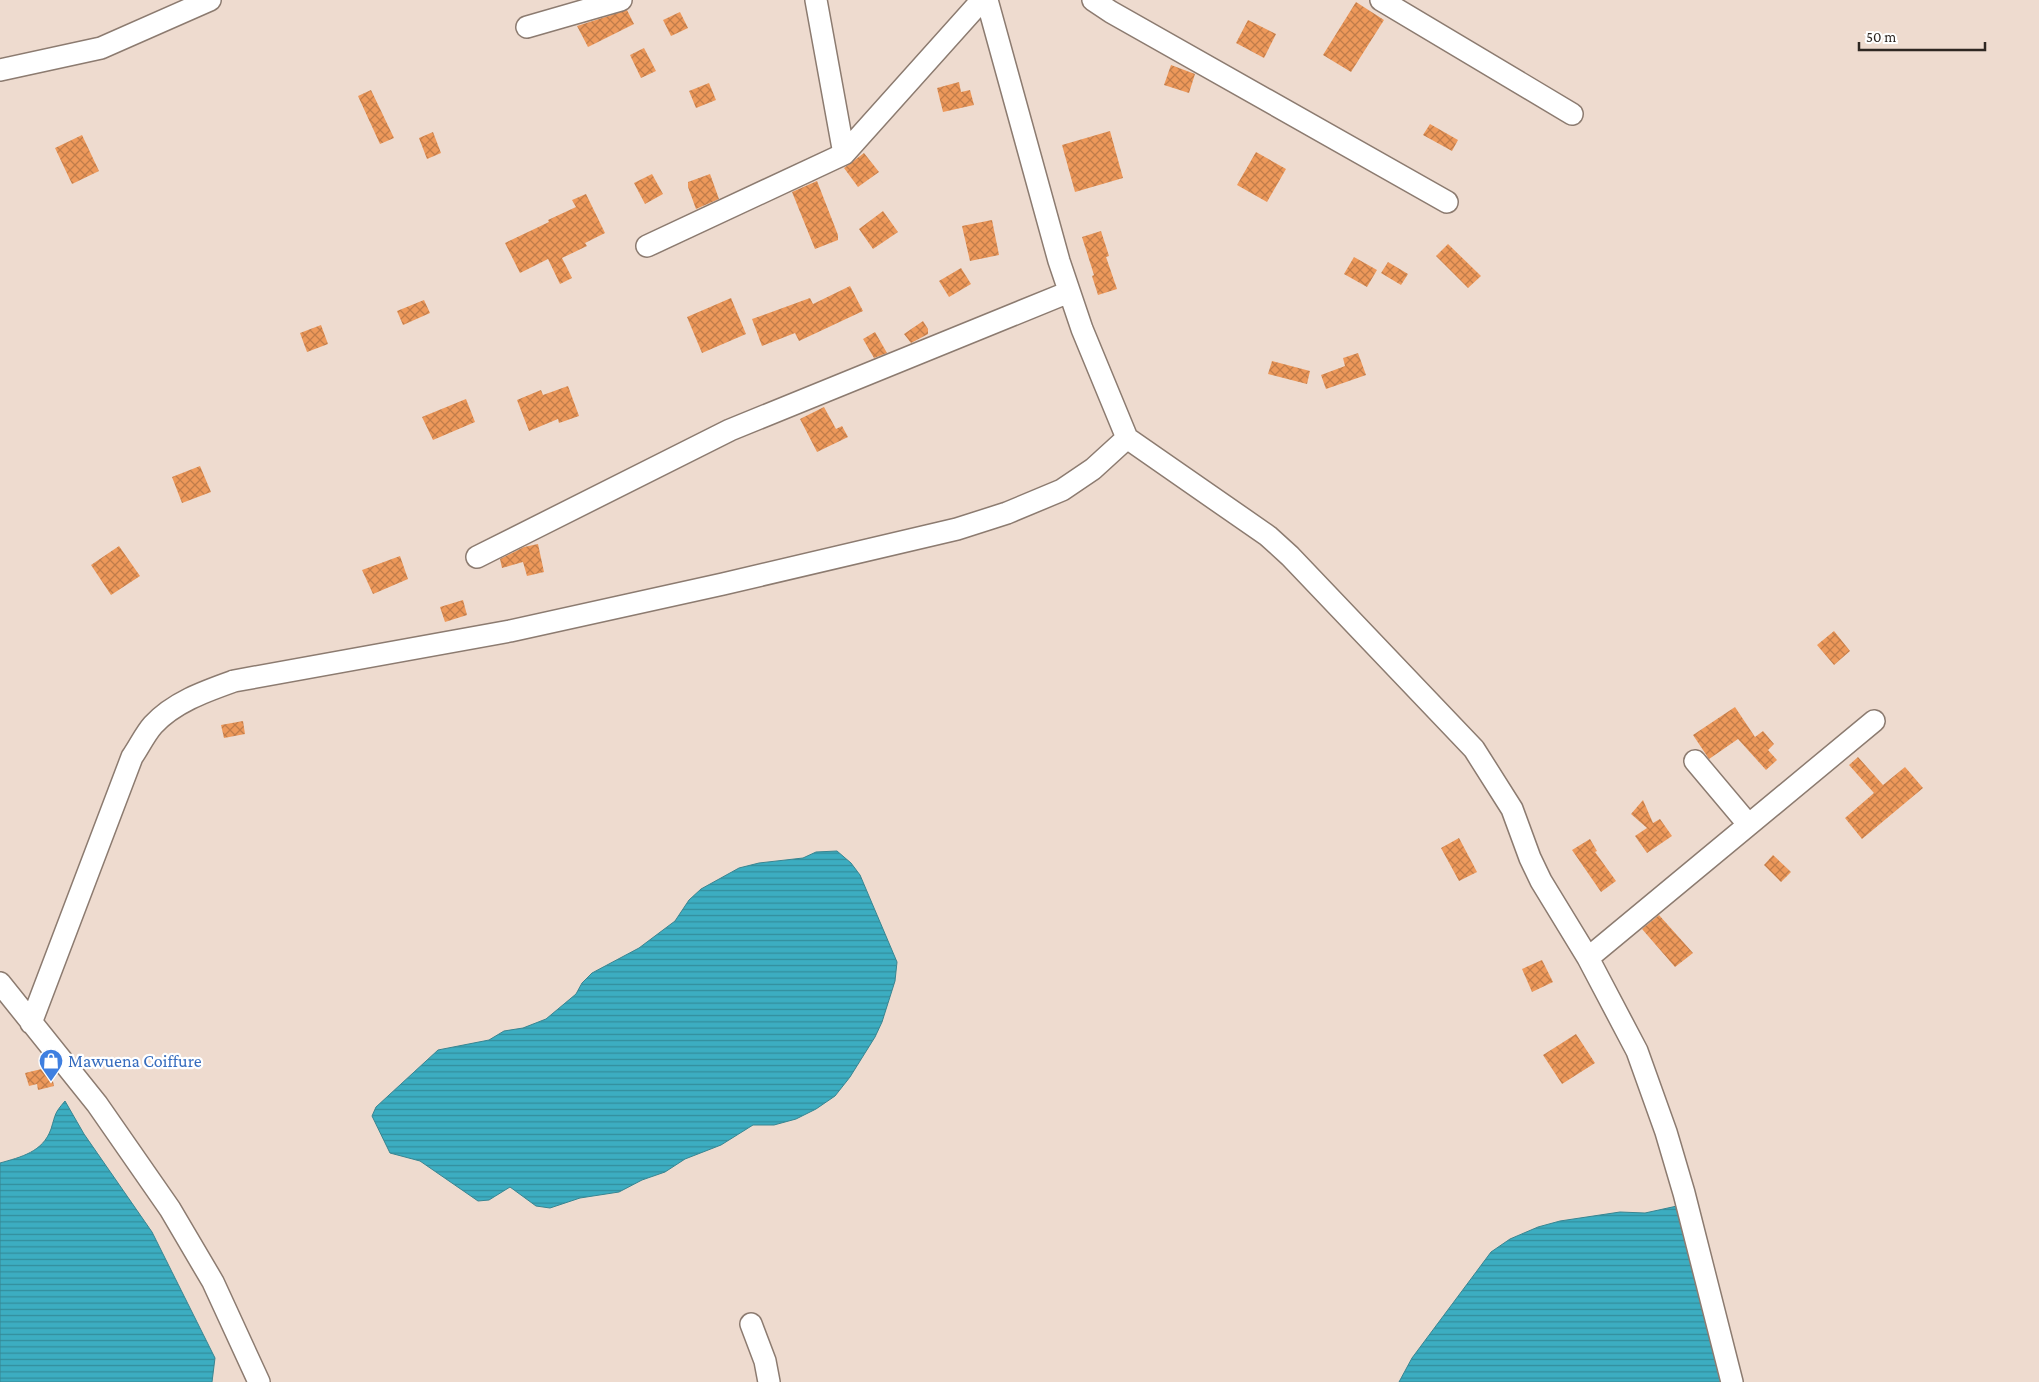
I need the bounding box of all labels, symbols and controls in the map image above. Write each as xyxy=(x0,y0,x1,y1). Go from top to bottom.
scale bar xyxy=(1859,20,1985,52)
text: 50 m xyxy=(1866,29,1896,45)
shop icon: Mawuena Coiffure xyxy=(38,1048,64,1082)
place label: Mawuena Coiffure xyxy=(68,1051,202,1071)

